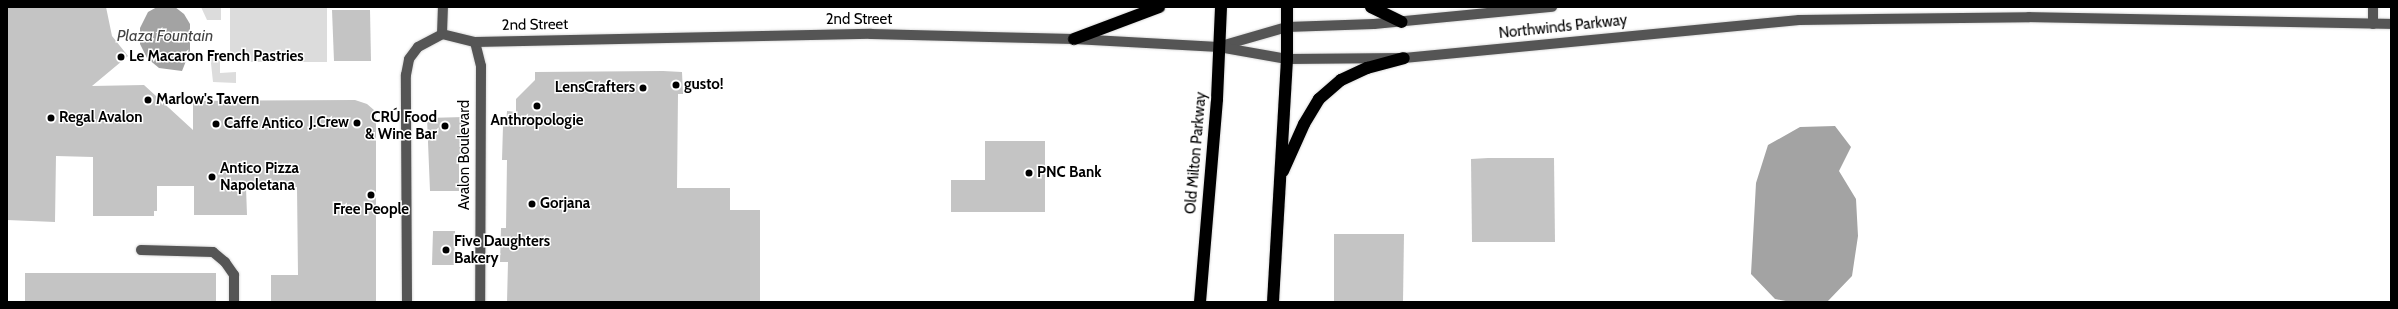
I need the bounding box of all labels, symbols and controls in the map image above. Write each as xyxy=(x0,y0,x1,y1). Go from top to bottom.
street label: 2nd Street xyxy=(826,11,892,29)
street label: Northwinds Parkway xyxy=(1498,11,1628,43)
street label: 2nd Street xyxy=(502,15,568,35)
water label: Plaza Fountain xyxy=(117,26,213,46)
place label: Le Macaron French Pastries xyxy=(129,48,304,66)
marker: Le Macaron French Pastries xyxy=(116,52,126,62)
place label: gusto! xyxy=(684,76,724,94)
place label: LensCrafters xyxy=(555,79,635,97)
marker: gusto! xyxy=(671,80,681,90)
marker: LensCrafters xyxy=(638,83,648,93)
place label: Marlow's Tavern xyxy=(156,91,259,109)
street label: Old Milton Parkway xyxy=(1182,91,1210,215)
marker: Marlow's Tavern xyxy=(143,95,153,105)
street label: Avalon Boulevard xyxy=(456,100,474,210)
marker: Anthropologie xyxy=(532,101,542,111)
place label: CRÚ Food & Wine Bar xyxy=(365,108,437,143)
place label: Regal Avalon xyxy=(59,109,143,127)
place label: Anthropologie xyxy=(490,112,584,130)
marker: Regal Avalon xyxy=(46,113,56,123)
place label: J.Crew xyxy=(309,114,349,132)
place label: Caffe Antico xyxy=(224,115,303,133)
marker: J.Crew xyxy=(352,118,362,128)
marker: Caffe Antico xyxy=(211,119,221,129)
marker: CRÚ Food & Wine Bar xyxy=(440,121,450,131)
place label: Antico Pizza Napoletana xyxy=(220,159,299,194)
place label: PNC Bank xyxy=(1037,164,1101,182)
marker: PNC Bank xyxy=(1024,168,1034,178)
marker: Antico Pizza Napoletana xyxy=(207,172,217,182)
marker: Free People xyxy=(366,190,376,200)
place label: Gorjana xyxy=(540,195,590,213)
marker: Gorjana xyxy=(527,199,537,209)
place label: Free People xyxy=(333,201,409,219)
place label: Five Daughters Bakery xyxy=(454,232,550,267)
marker: Five Daughters Bakery xyxy=(441,245,451,255)

